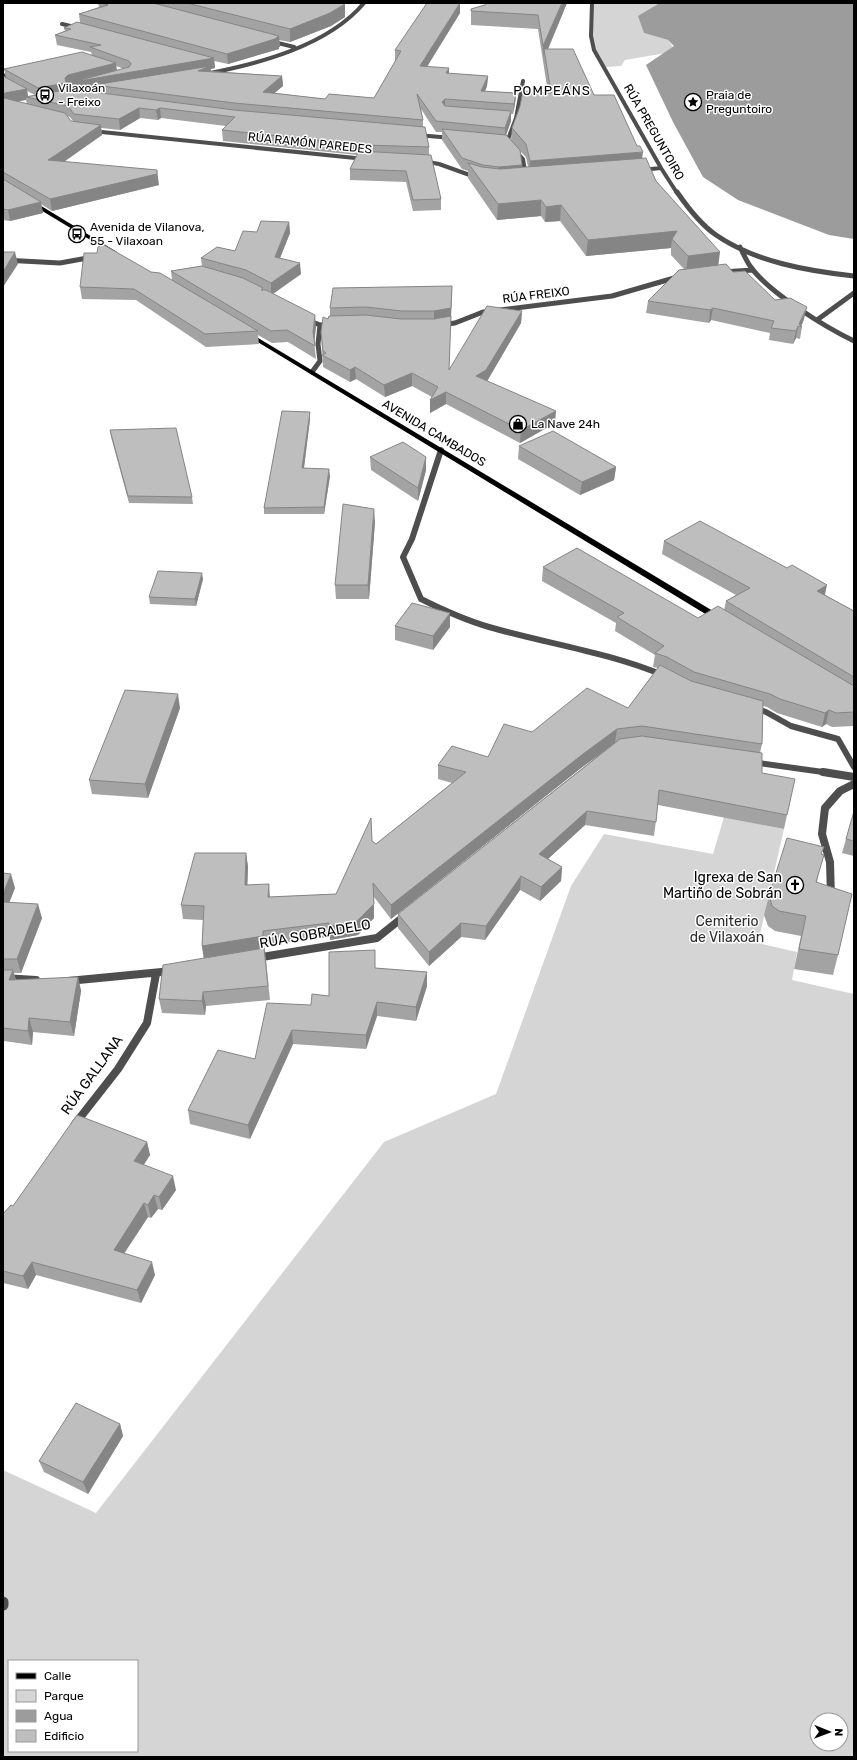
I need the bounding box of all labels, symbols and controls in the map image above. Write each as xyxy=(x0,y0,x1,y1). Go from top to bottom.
place label: Vilaxoán - Freixo xyxy=(58,81,105,109)
street label: RÚA PREGUNTOIRO xyxy=(621,81,687,183)
district label: POMPEÁNS xyxy=(513,83,591,98)
bus stop icon: Vilaxoán - Freixo xyxy=(35,85,55,105)
place label: Praia de Preguntoiro xyxy=(706,88,772,116)
place icon: Praia de Preguntoiro xyxy=(683,92,703,112)
street label: RÚA RAMÓN PAREDES xyxy=(247,130,373,156)
place label: Avenida de Vilanova, 55 - Vilaxoan xyxy=(90,220,204,248)
bus stop icon: Avenida de Vilanova, 55 - Vilaxoan xyxy=(67,224,87,244)
street label: RÚA FREIXO xyxy=(502,284,570,306)
street label: AVENIDA CAMBADOS xyxy=(380,397,488,469)
shop icon: La Nave 24h xyxy=(508,414,528,434)
place label: La Nave 24h xyxy=(531,417,600,431)
place label: Igrexa de San Martiño de Sobrán xyxy=(663,869,782,902)
church icon: Igrexa de San Martiño de Sobrán xyxy=(785,875,805,895)
park label: Cemiterio de Vilaxoán xyxy=(690,913,764,946)
street label: RÚA SOBRADELO xyxy=(258,915,372,952)
street label: RÚA GALLANA xyxy=(57,1031,127,1118)
legend xyxy=(8,1660,138,1752)
text: Calle xyxy=(44,1669,71,1683)
text: Parque xyxy=(44,1689,84,1703)
text: Agua xyxy=(44,1709,73,1723)
north arrow xyxy=(809,1712,849,1752)
text: N xyxy=(832,1728,845,1736)
text: Edificio xyxy=(44,1729,84,1743)

